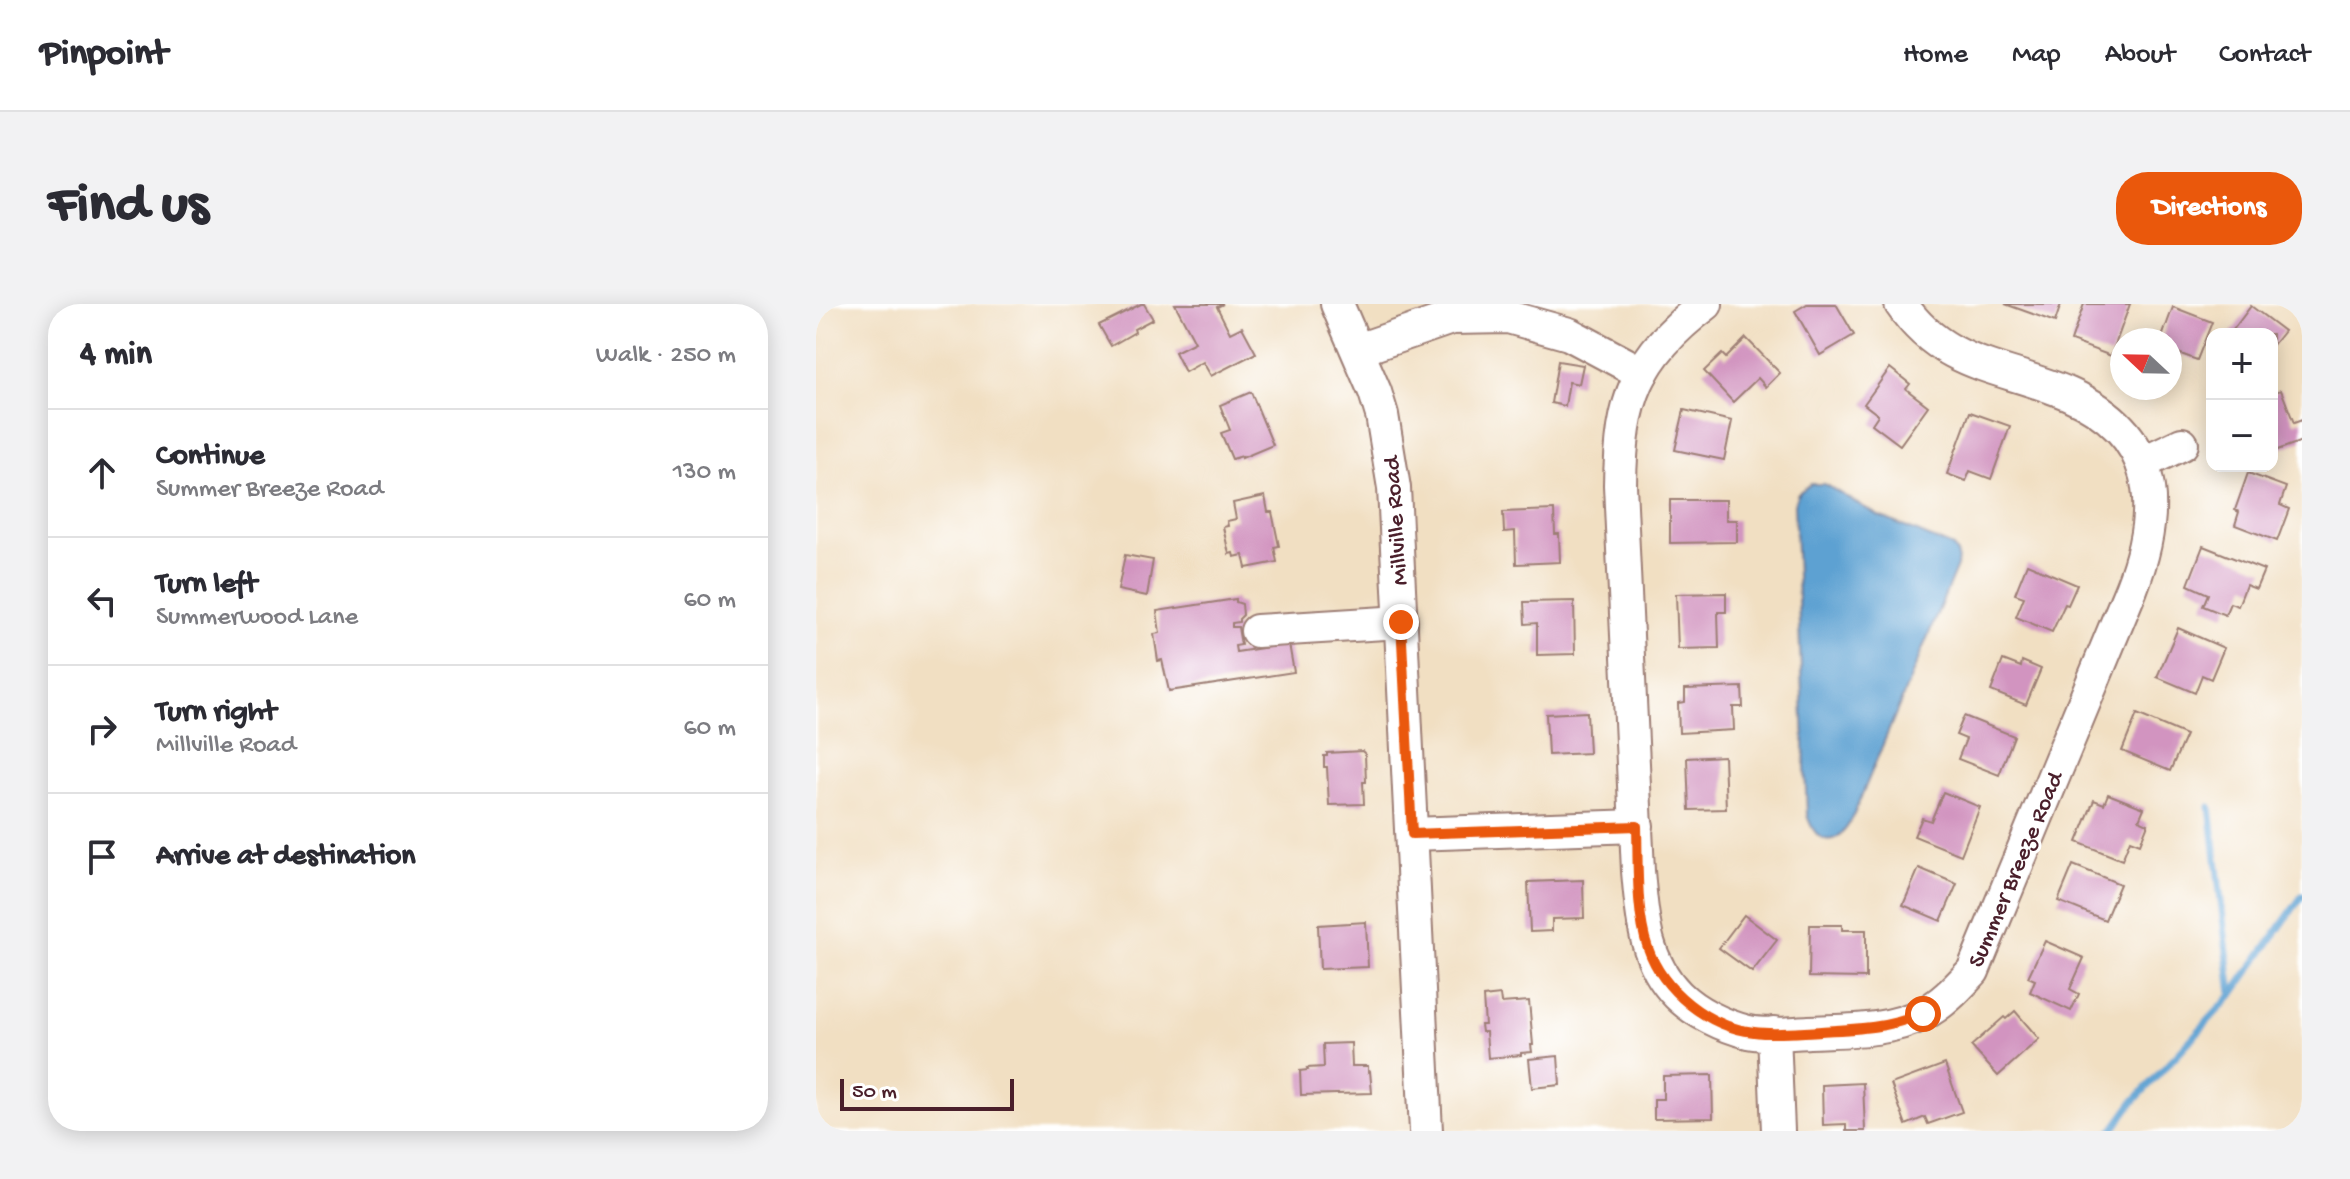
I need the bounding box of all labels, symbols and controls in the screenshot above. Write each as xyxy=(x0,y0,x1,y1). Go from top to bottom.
text: Pinpoint xyxy=(40,33,168,77)
text: Home xyxy=(1903,39,1968,72)
text: Map xyxy=(2012,39,2061,72)
text: About xyxy=(2105,39,2175,72)
text: Contact xyxy=(2219,39,2310,72)
button: Directions xyxy=(2116,172,2302,245)
text: Find us xyxy=(48,175,208,241)
north arrow xyxy=(2110,328,2182,400)
map controls xyxy=(2206,328,2278,472)
button: + xyxy=(2206,328,2278,400)
text: 4 min xyxy=(80,336,152,376)
text: Walk · 250 m xyxy=(596,341,736,372)
button: − xyxy=(2206,400,2278,472)
text: Continue xyxy=(156,440,265,475)
icon: ahead xyxy=(80,451,124,495)
street label: Millville Road xyxy=(1378,453,1416,586)
text: 130 m xyxy=(673,458,736,489)
text: Summer Breeze Road xyxy=(156,475,383,506)
text: Turn left xyxy=(156,568,257,603)
icon: left xyxy=(80,579,124,623)
text: 60 m xyxy=(683,586,736,617)
text: Summerwood Lane xyxy=(156,603,358,634)
route end xyxy=(1383,604,1419,640)
text: Turn right xyxy=(156,696,276,731)
icon: right xyxy=(80,707,124,751)
text: 60 m xyxy=(683,714,736,745)
text: Millville Road xyxy=(156,731,296,762)
street label: Summer Breeze Road xyxy=(1963,766,2072,973)
icon: arrive xyxy=(80,835,124,879)
text: Arrive at destination xyxy=(156,840,416,875)
route start xyxy=(1905,996,1941,1032)
scale bar xyxy=(840,1075,1014,1111)
text: 50 m xyxy=(852,1080,897,1106)

